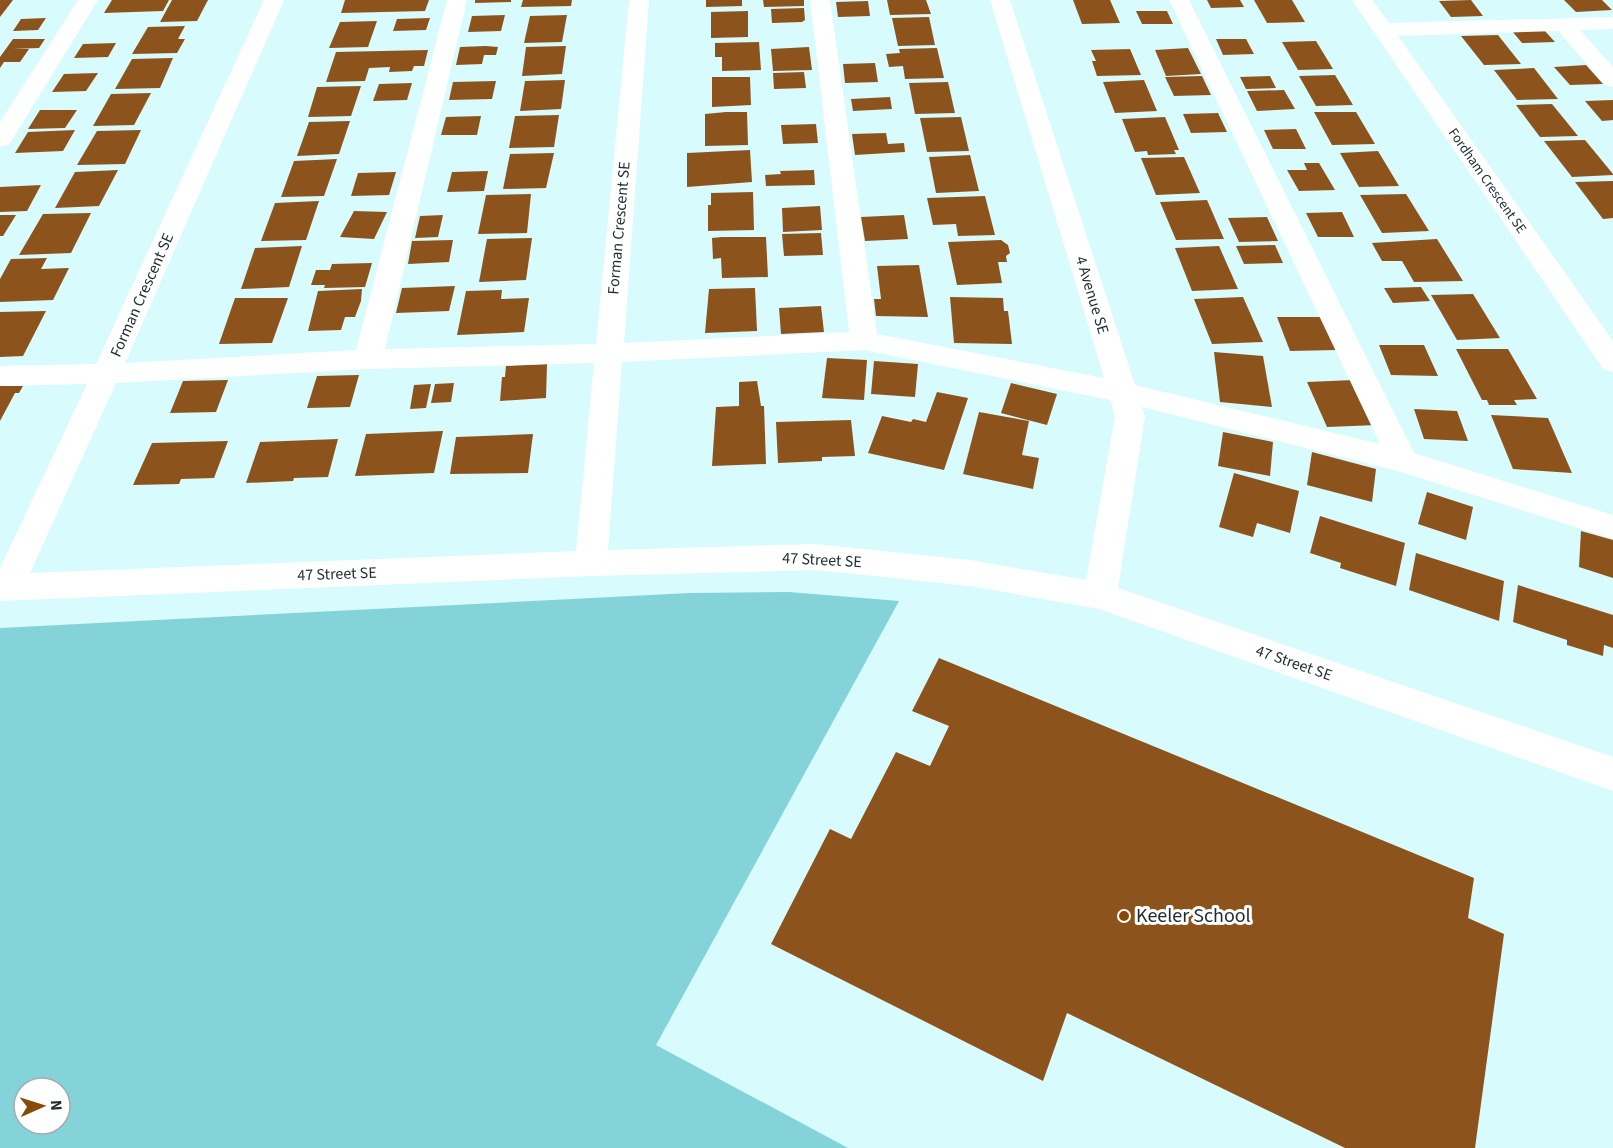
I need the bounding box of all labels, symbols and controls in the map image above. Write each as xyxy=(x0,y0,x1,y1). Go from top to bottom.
street label: Fordham Crescent SE xyxy=(1443,124,1531,238)
street label: Forman Crescent SE xyxy=(602,160,636,296)
street label: Forman Crescent SE xyxy=(105,230,179,360)
street label: 4 Avenue SE xyxy=(1070,253,1114,337)
street label: 47 Street SE xyxy=(782,547,862,573)
street label: 47 Street SE xyxy=(297,562,377,586)
street label: 47 Street SE xyxy=(1253,640,1335,686)
place label: Keeler School xyxy=(1136,902,1251,930)
marker: Keeler School xyxy=(1117,909,1131,923)
north arrow xyxy=(12,1076,72,1136)
text: N xyxy=(45,1099,67,1111)

